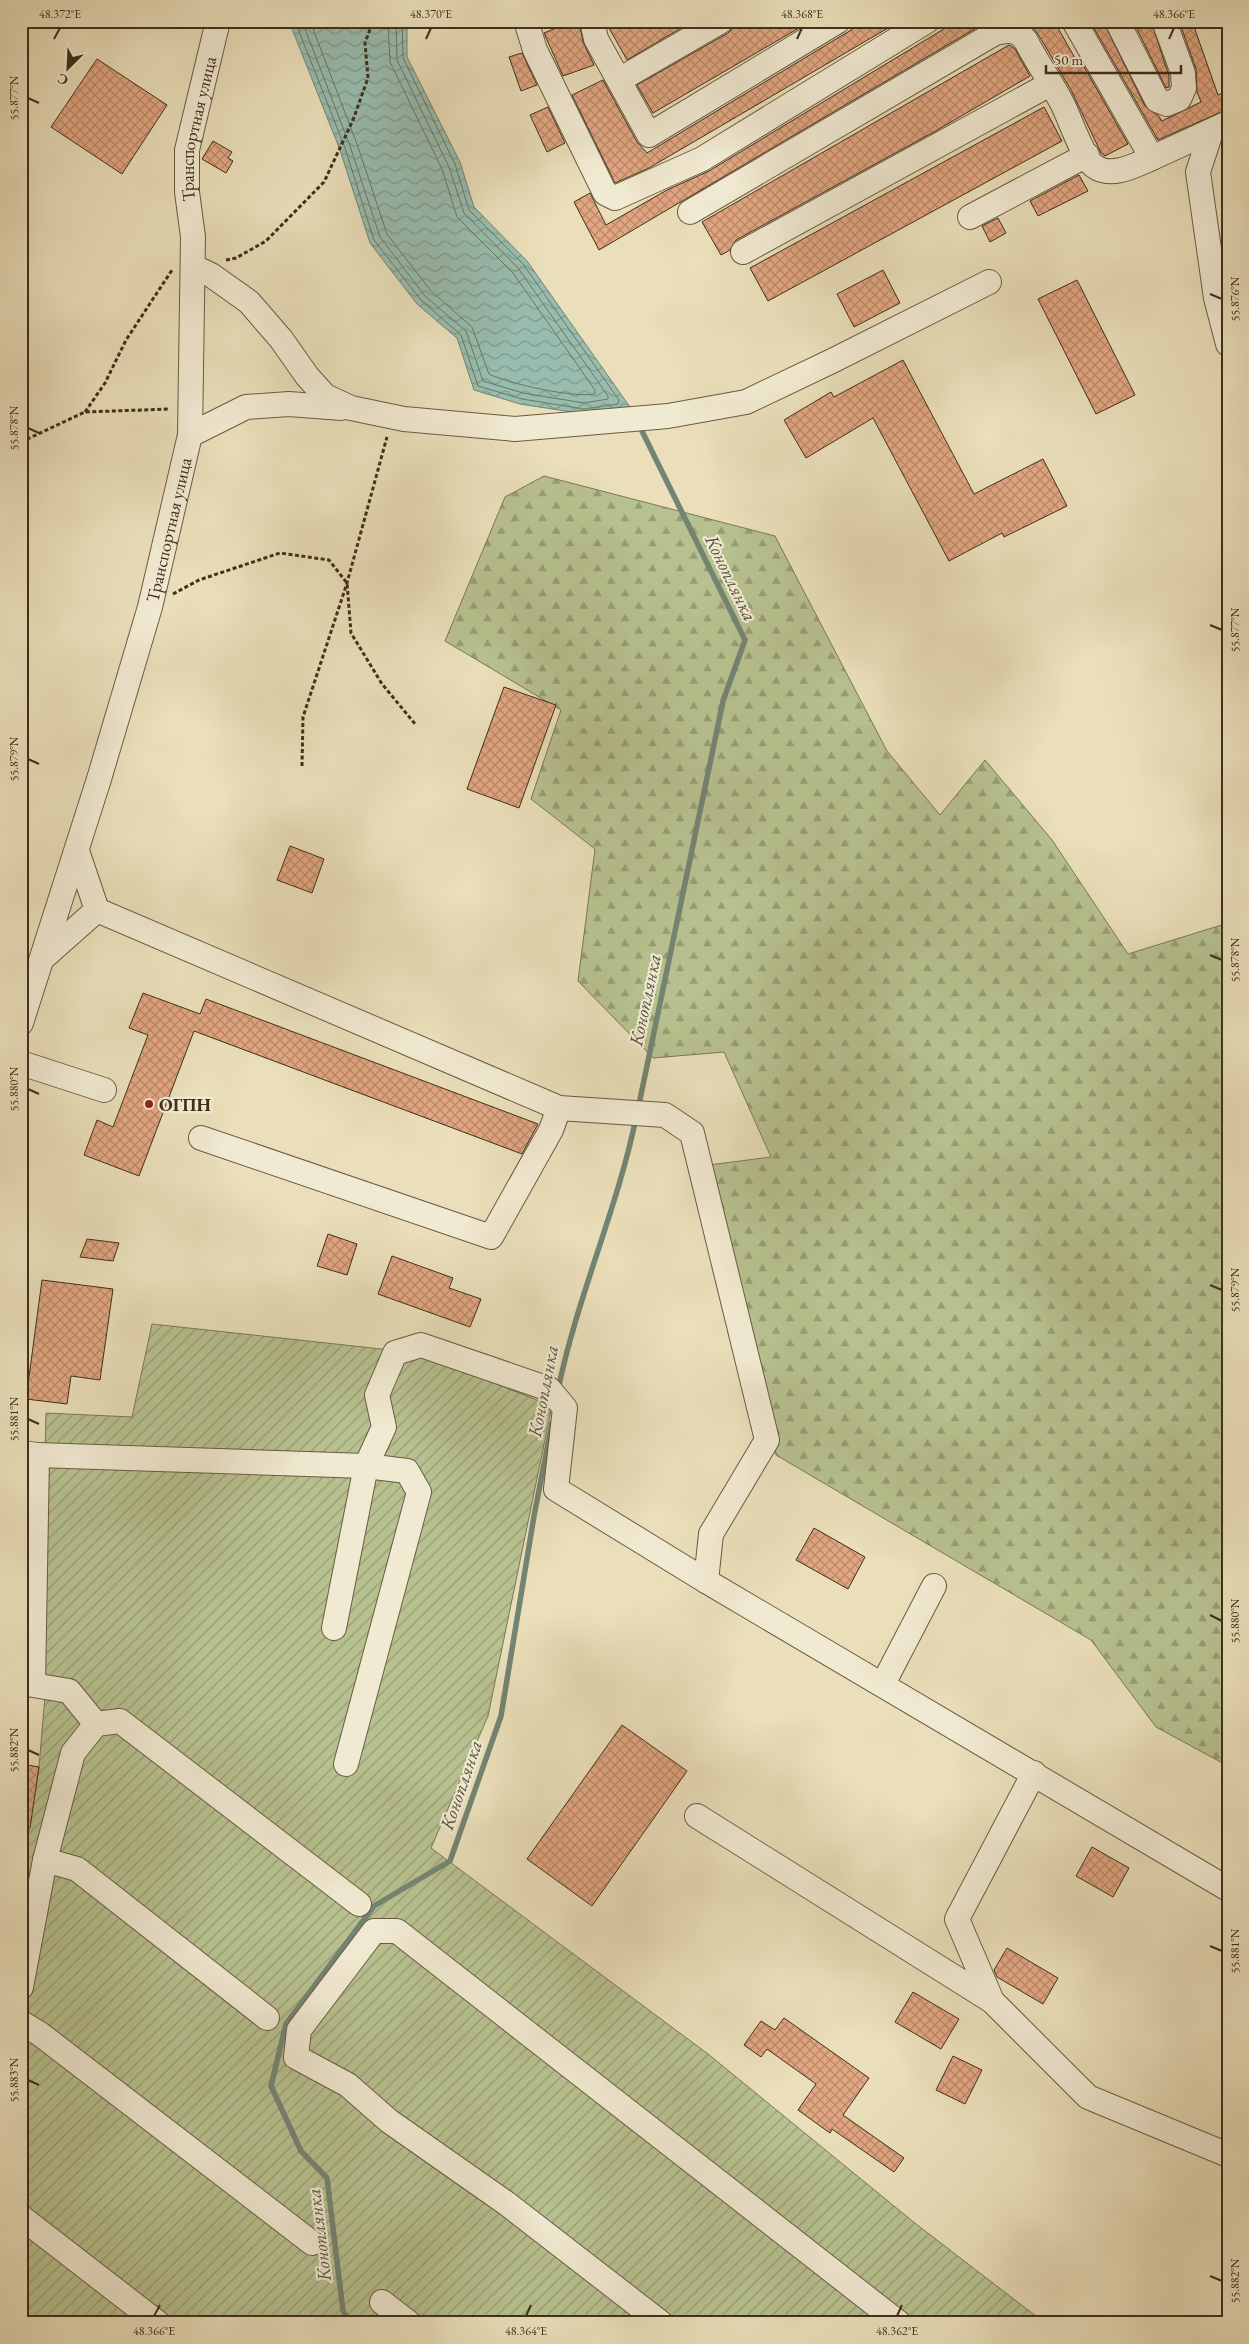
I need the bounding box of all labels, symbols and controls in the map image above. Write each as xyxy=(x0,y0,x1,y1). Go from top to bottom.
text: 48.372°E xyxy=(39,6,81,22)
text: 48.370°E xyxy=(410,6,452,22)
text: 48.368°E xyxy=(781,6,823,22)
text: 48.366°E xyxy=(1153,6,1195,22)
north arrow xyxy=(42,42,92,92)
scale bar xyxy=(1046,42,1182,74)
text: 50 m xyxy=(1054,50,1083,69)
street label: Транспортная улица xyxy=(175,53,221,203)
text: С xyxy=(54,70,71,90)
text: 55.877°N xyxy=(6,75,22,120)
text: 55.876°N xyxy=(1227,276,1243,321)
text: 55.878°N xyxy=(6,405,22,450)
street label: Транспортная улица xyxy=(140,454,196,604)
water label: Коноплянка xyxy=(699,530,763,625)
text: 55.877°N xyxy=(1227,607,1243,652)
text: 55.879°N xyxy=(6,736,22,781)
text: 55.878°N xyxy=(1227,937,1243,982)
water label: Коноплянка xyxy=(623,952,667,1049)
text: 55.880°N xyxy=(6,1066,22,1111)
place label: ОГПН xyxy=(159,1093,211,1116)
marker: ОГПН xyxy=(143,1098,155,1110)
text: 55.879°N xyxy=(1227,1267,1243,1312)
water label: Коноплянка xyxy=(522,1343,564,1440)
text: 55.881°N xyxy=(6,1396,22,1441)
text: 55.880°N xyxy=(1227,1598,1243,1643)
text: 55.882°N xyxy=(6,1727,22,1772)
water label: Коноплянка xyxy=(434,1737,488,1834)
text: 55.881°N xyxy=(1227,1928,1243,1973)
text: 55.883°N xyxy=(6,2057,22,2102)
water label: Коноплянка xyxy=(301,2187,337,2284)
text: 55.882°N xyxy=(1227,2258,1243,2303)
text: 48.366°E xyxy=(133,2323,175,2339)
text: 48.364°E xyxy=(505,2323,547,2339)
text: 48.362°E xyxy=(876,2323,918,2339)

